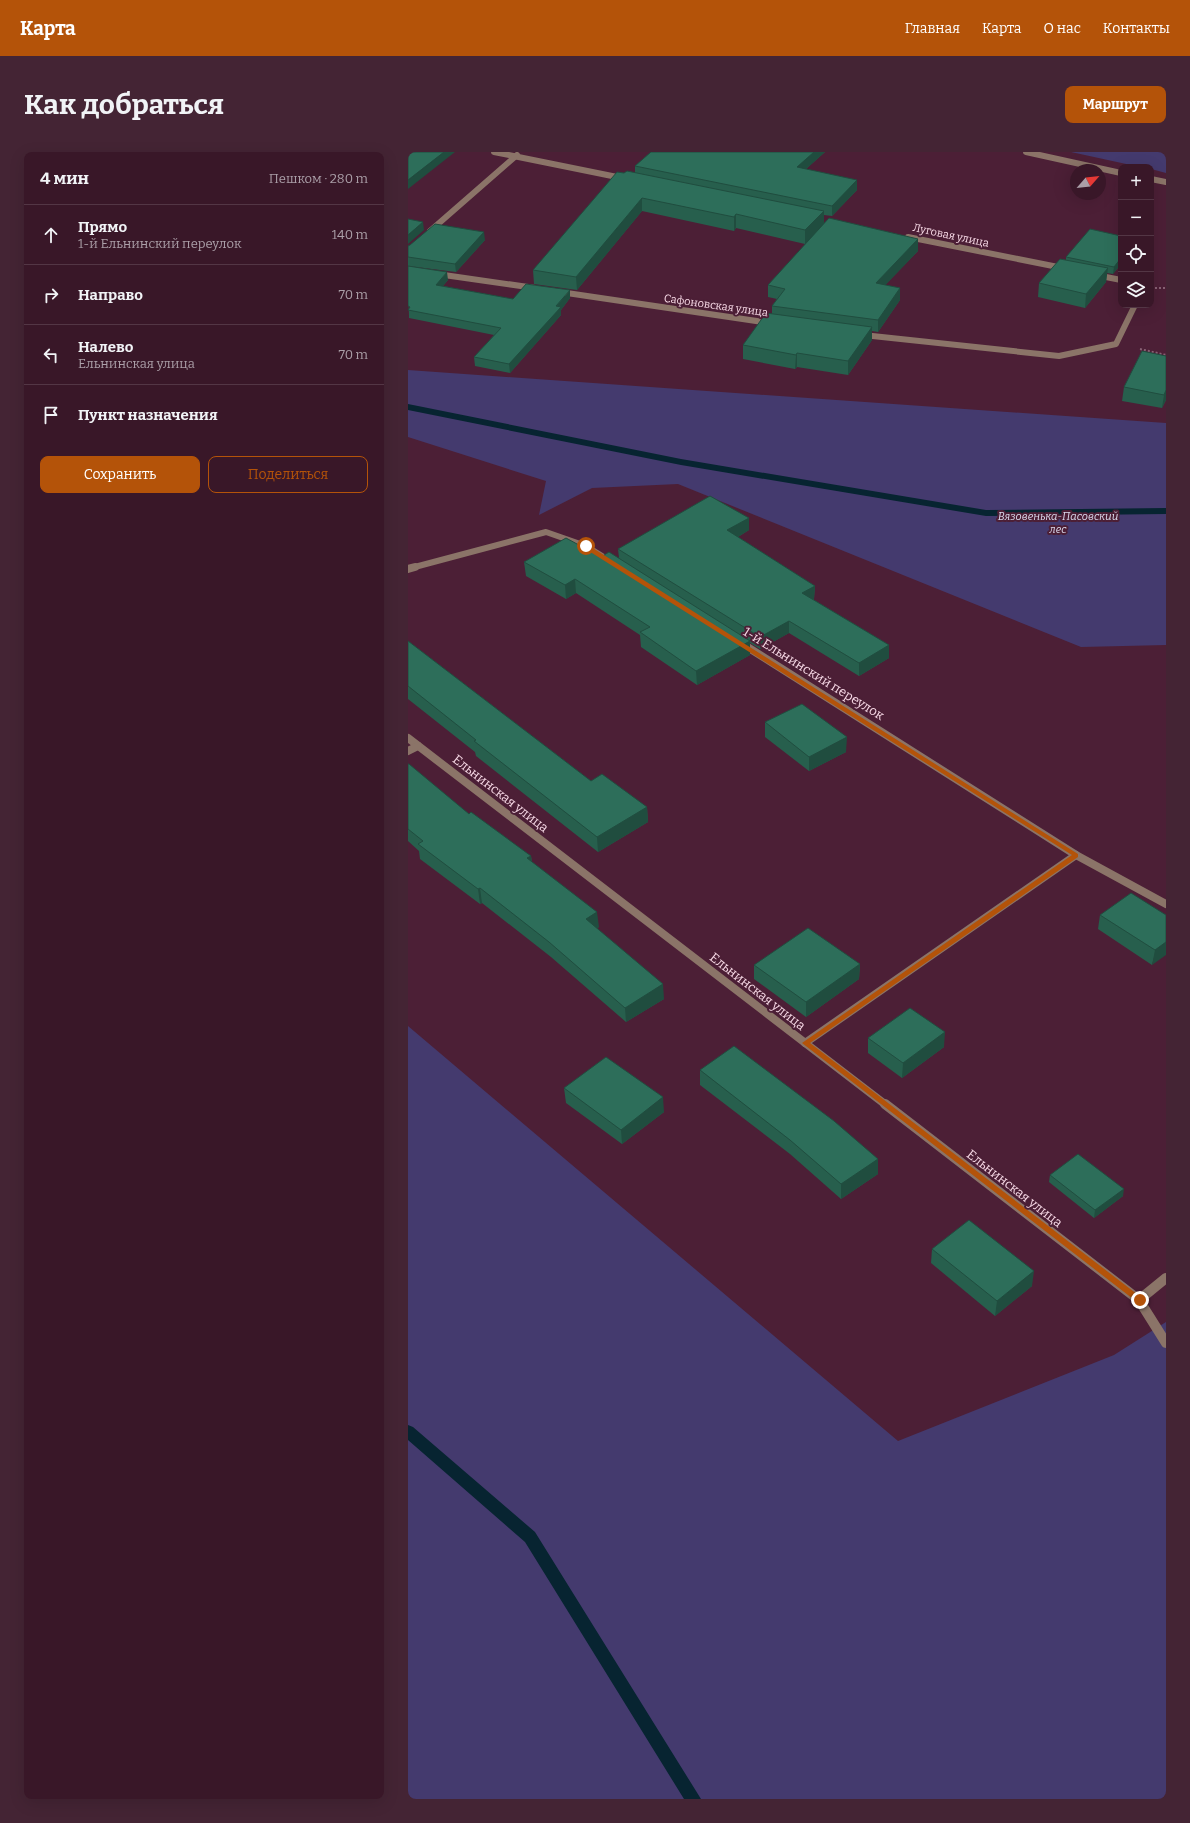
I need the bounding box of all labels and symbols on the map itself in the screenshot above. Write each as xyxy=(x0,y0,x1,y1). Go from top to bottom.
north arrow xyxy=(1070,164,1106,200)
street label: Луговая улица xyxy=(912,221,990,250)
street label: Сафоновская улица xyxy=(663,292,769,319)
park label: Вязовенька-Пасовский лес xyxy=(998,510,1118,536)
route start xyxy=(577,537,595,555)
street label: 1-й Ельнинский переулок xyxy=(740,624,887,723)
street label: Ельнинская улица xyxy=(450,751,551,835)
street label: Ельнинская улица xyxy=(707,949,808,1033)
street label: Ельнинская улица xyxy=(964,1146,1065,1230)
route end xyxy=(1131,1291,1149,1309)

